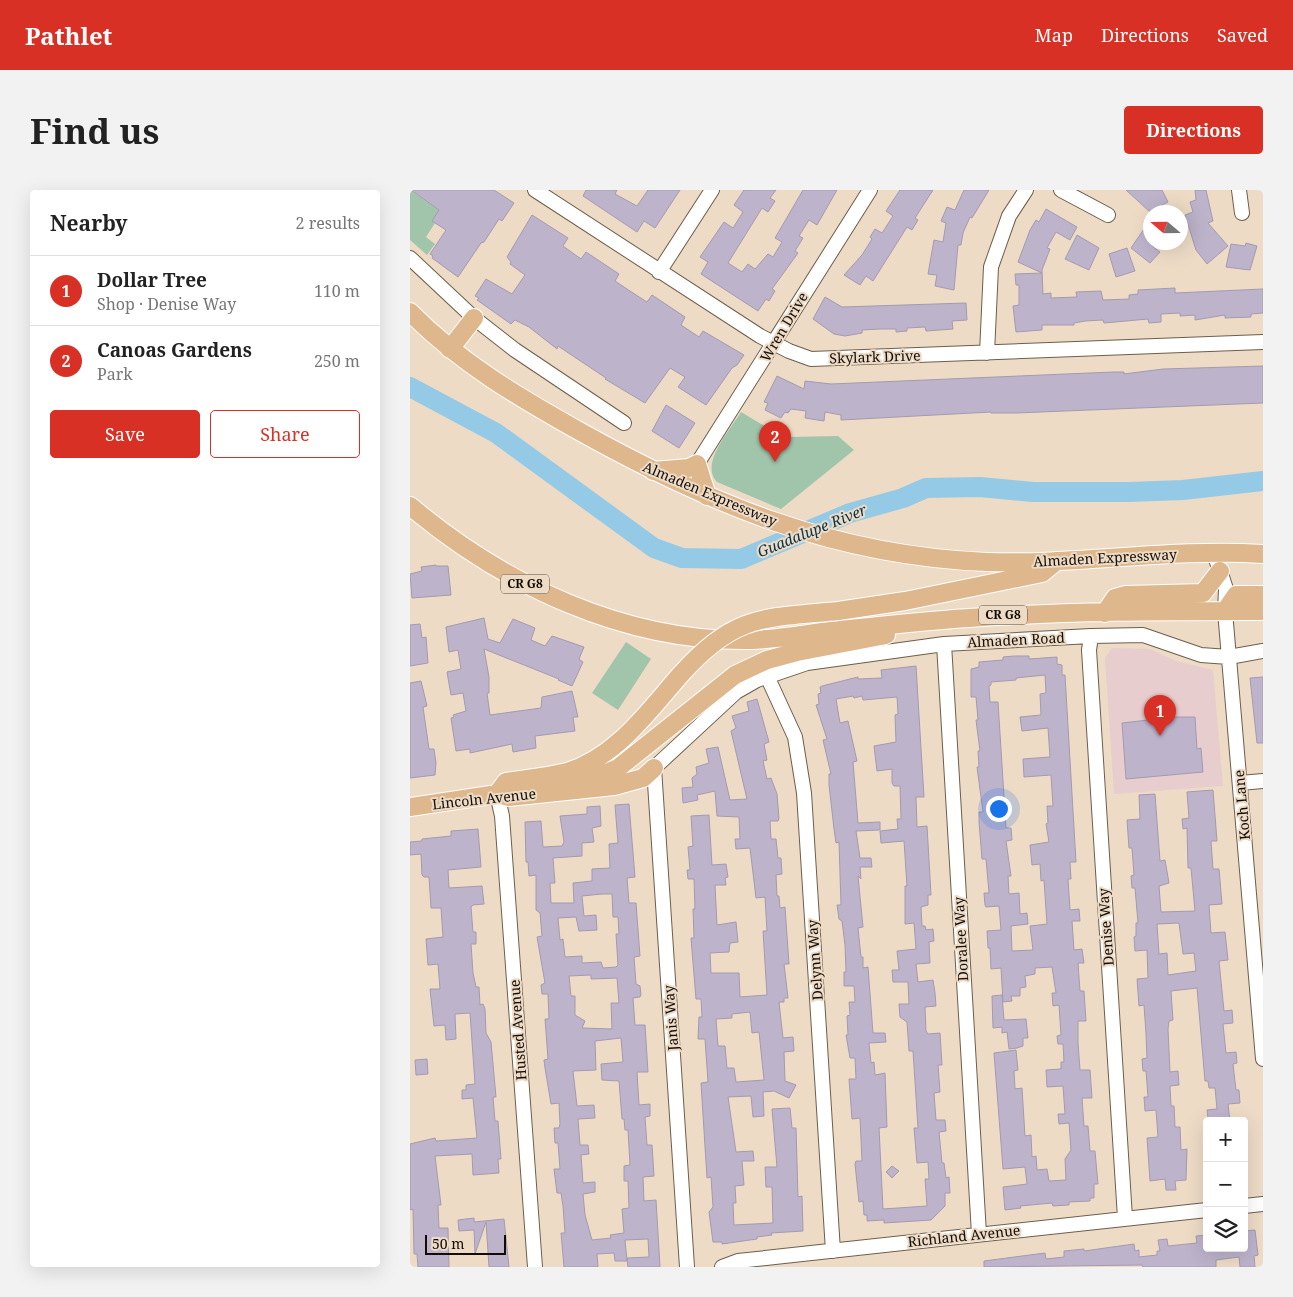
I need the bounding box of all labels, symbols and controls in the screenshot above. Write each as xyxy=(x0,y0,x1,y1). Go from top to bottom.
text: Pathlet xyxy=(25,19,112,52)
text: Map xyxy=(1035,23,1073,47)
text: Directions xyxy=(1101,23,1189,47)
text: Saved xyxy=(1217,23,1268,47)
button: Directions xyxy=(1124,106,1263,154)
text: Find us xyxy=(30,107,159,154)
north arrow xyxy=(1143,205,1188,250)
text: Nearby xyxy=(50,209,128,237)
text: 2 results xyxy=(296,212,360,234)
text: Dollar Tree xyxy=(97,267,207,293)
text: 1 xyxy=(61,280,71,302)
text: 110 m xyxy=(314,280,360,302)
street label: Wren Drive xyxy=(755,288,812,365)
text: Shop · Denise Way xyxy=(97,293,236,315)
text: Canoas Gardens xyxy=(97,337,252,363)
street label: Skylark Drive xyxy=(829,345,921,368)
text: 2 xyxy=(61,350,71,372)
text: 250 m xyxy=(314,350,360,372)
text: Park xyxy=(97,363,133,385)
button: Save xyxy=(50,410,200,458)
button: Share xyxy=(210,410,360,458)
pin: 2 xyxy=(759,421,791,462)
street label: Almaden Expressway xyxy=(640,457,780,530)
water label: Guadalupe River xyxy=(754,499,870,561)
street label: Almaden Expressway xyxy=(1033,544,1177,571)
road number: CR G8 xyxy=(501,574,549,594)
road number: CR G8 xyxy=(979,606,1027,624)
street label: Almaden Road xyxy=(967,627,1066,652)
pin: 1 xyxy=(1144,695,1176,736)
street label: Koch Lane xyxy=(1229,769,1254,841)
street label: Lincoln Avenue xyxy=(431,784,537,813)
your location xyxy=(986,796,1012,822)
street label: Denise Way xyxy=(1093,887,1118,967)
street label: Doralee Way xyxy=(949,896,972,982)
street label: Delynn Way xyxy=(802,919,827,1001)
street label: Husted Avenue xyxy=(505,979,531,1081)
street label: Janis Way xyxy=(659,985,682,1052)
map controls xyxy=(1203,1117,1248,1252)
button: + xyxy=(1203,1117,1248,1162)
button: − xyxy=(1203,1162,1248,1207)
button: layers xyxy=(1203,1207,1248,1252)
street label: Richland Avenue xyxy=(907,1220,1021,1251)
scale bar xyxy=(425,1232,506,1255)
text: 50 m xyxy=(432,1234,465,1253)

